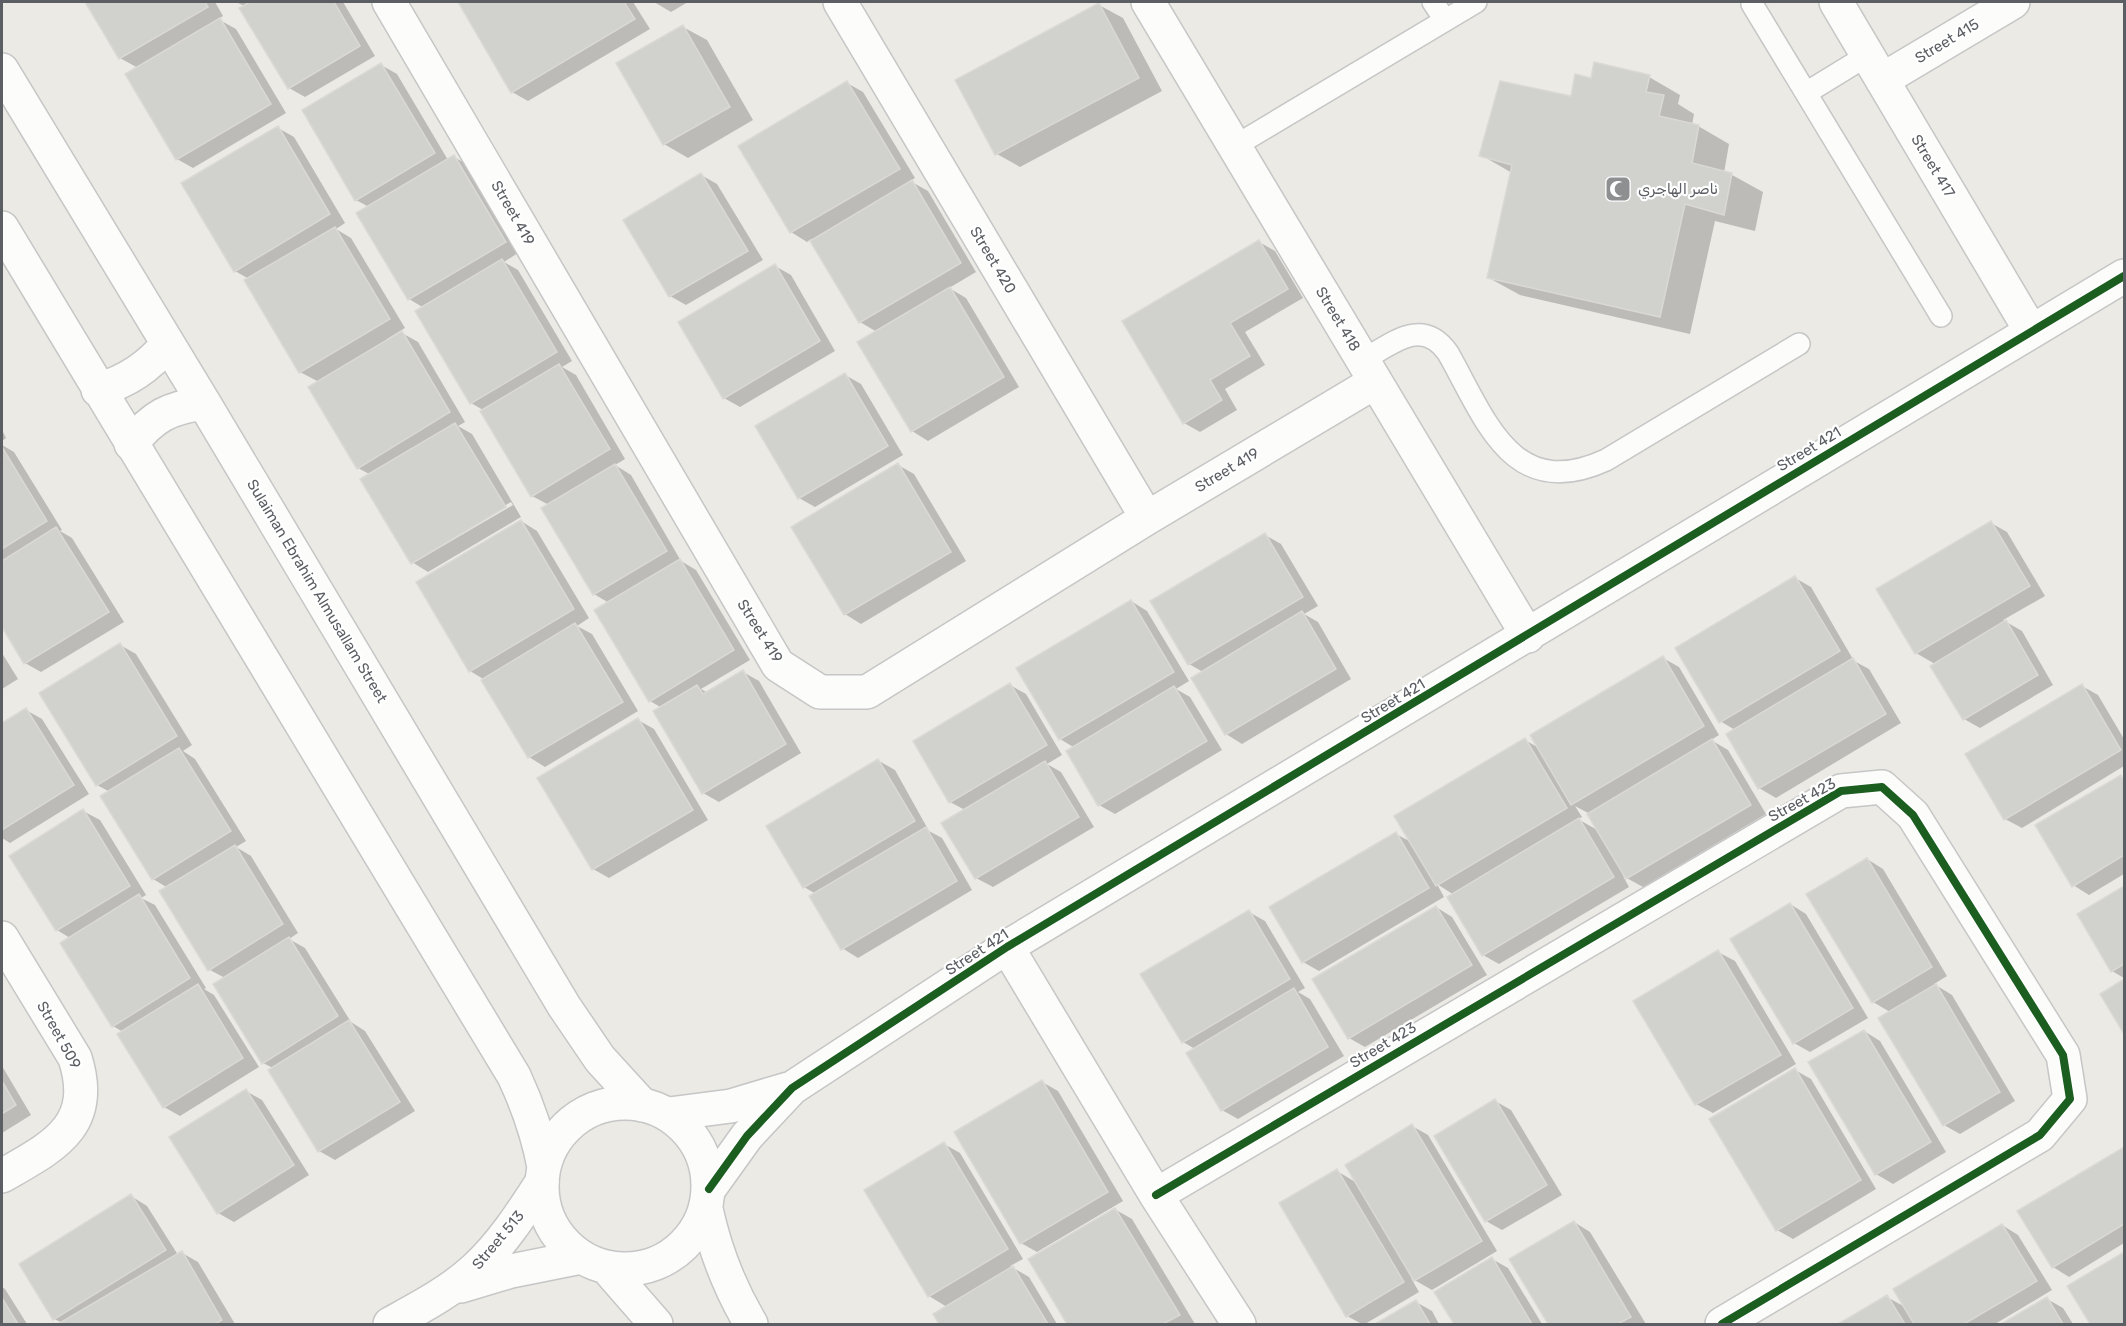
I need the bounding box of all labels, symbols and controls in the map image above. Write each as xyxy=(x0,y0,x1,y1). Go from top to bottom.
street label: Street 415 xyxy=(1912,15,1982,67)
street label: Street 417 xyxy=(1907,131,1959,201)
mosque icon: ناصر الهاجري xyxy=(1603,174,1633,204)
street label: Street 419 xyxy=(487,178,539,248)
place label: ناصر الهاجري xyxy=(1638,180,1718,199)
street label: Street 420 xyxy=(966,223,1020,297)
street label: Street 418 xyxy=(1312,283,1364,355)
street label: Street 421 xyxy=(1774,423,1844,475)
street label: Street 419 xyxy=(1192,444,1262,496)
street label: Sulaiman Ebrahim Almusallam Street xyxy=(243,476,391,706)
street label: Street 419 xyxy=(733,596,787,666)
street label: Street 421 xyxy=(1358,675,1428,727)
street label: Street 423 xyxy=(1765,774,1839,826)
street label: Street 421 xyxy=(942,925,1012,979)
street label: Street 509 xyxy=(33,998,85,1072)
street label: Street 423 xyxy=(1347,1018,1419,1072)
street label: Street 513 xyxy=(468,1207,528,1273)

